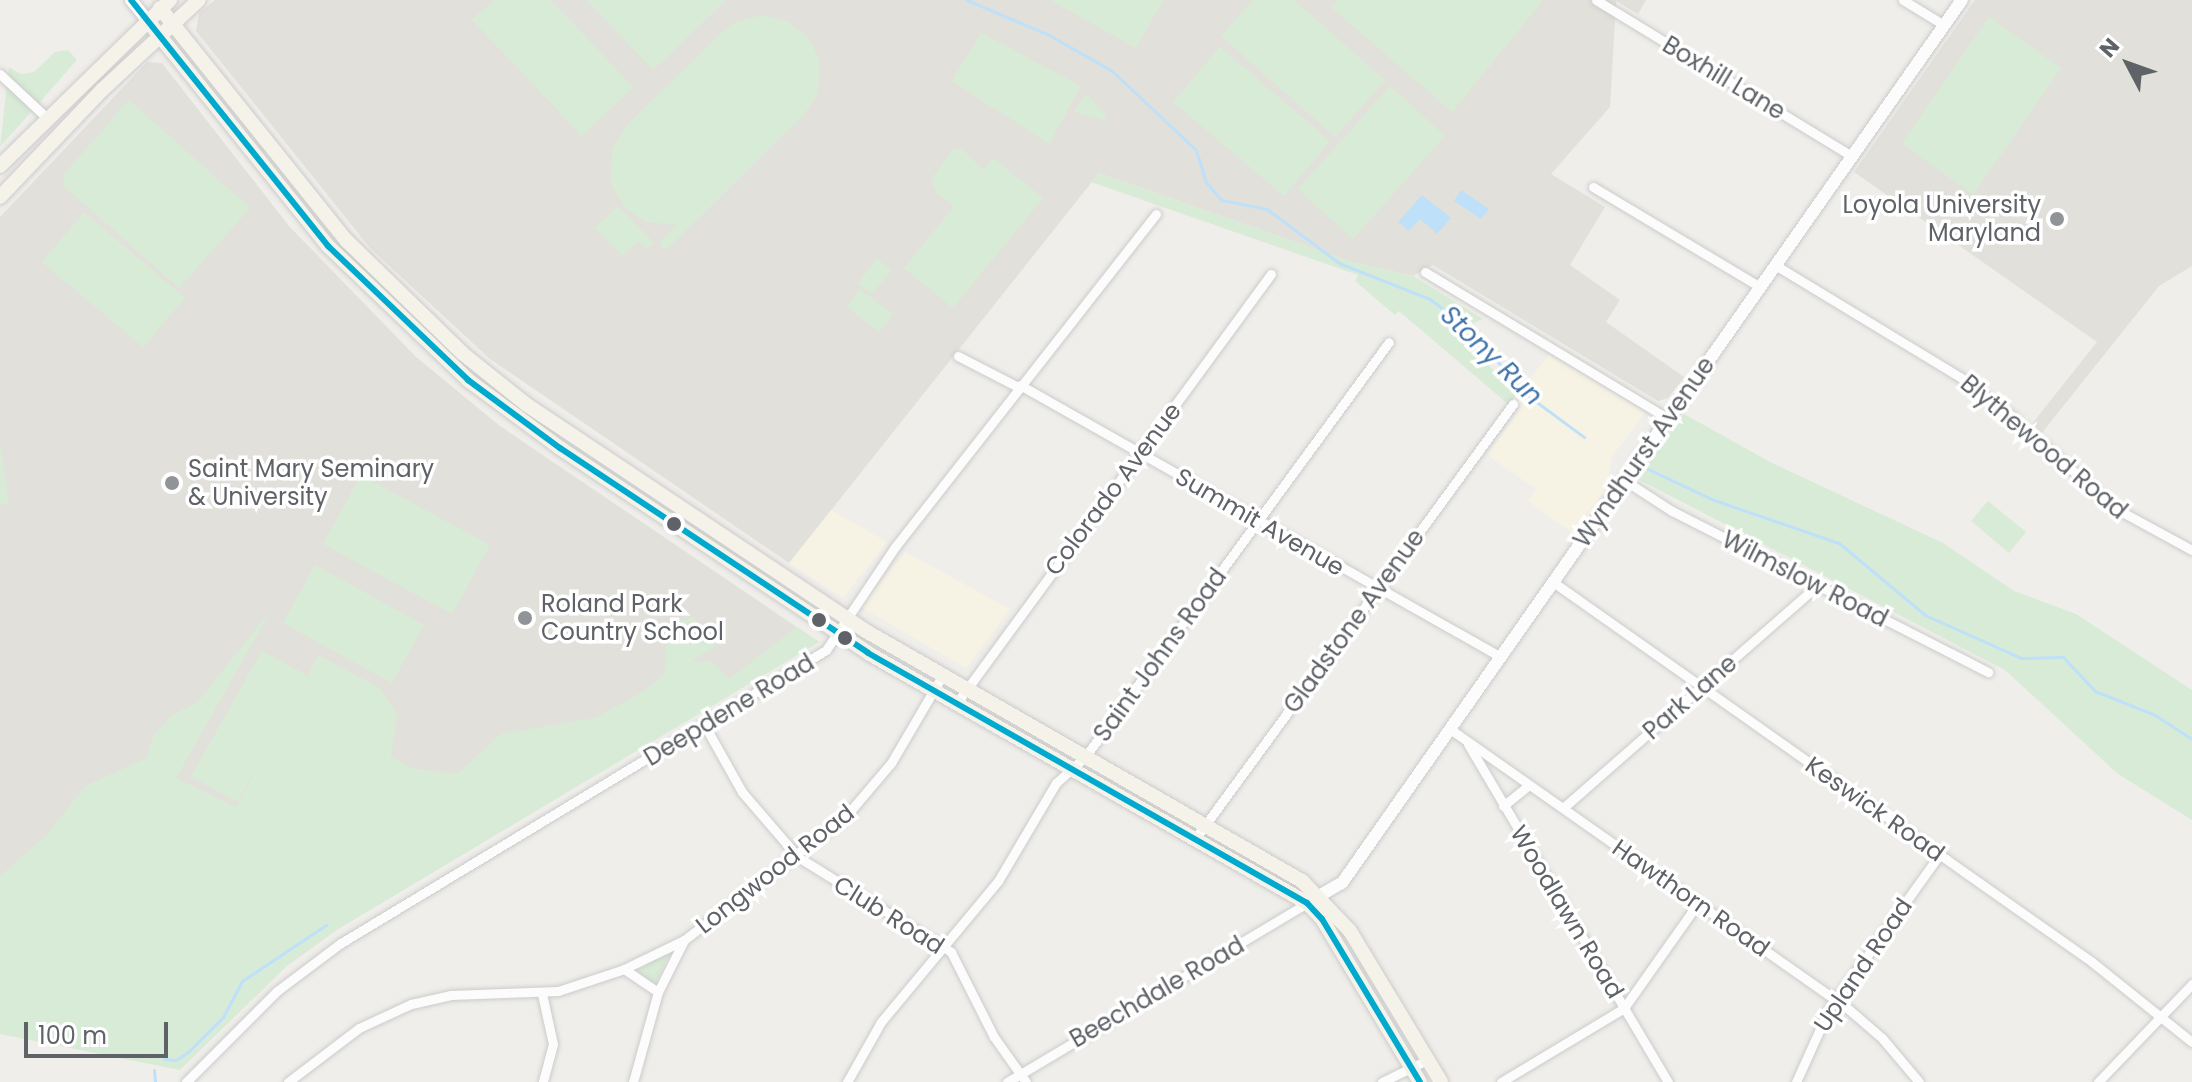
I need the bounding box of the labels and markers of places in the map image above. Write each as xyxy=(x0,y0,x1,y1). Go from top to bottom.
place label: Loyola University Maryland xyxy=(1842,191,2041,247)
marker: Loyola University Maryland xyxy=(2048,210,2066,228)
place label: Saint Mary Seminary & University xyxy=(188,455,434,511)
marker: Saint Mary Seminary & University xyxy=(163,474,181,492)
unlabelled marker xyxy=(666,516,682,532)
place label: Roland Park Country School xyxy=(541,590,724,646)
marker: Roland Park Country School xyxy=(516,609,534,627)
unlabelled marker xyxy=(811,612,827,628)
unlabelled marker xyxy=(837,630,853,646)

